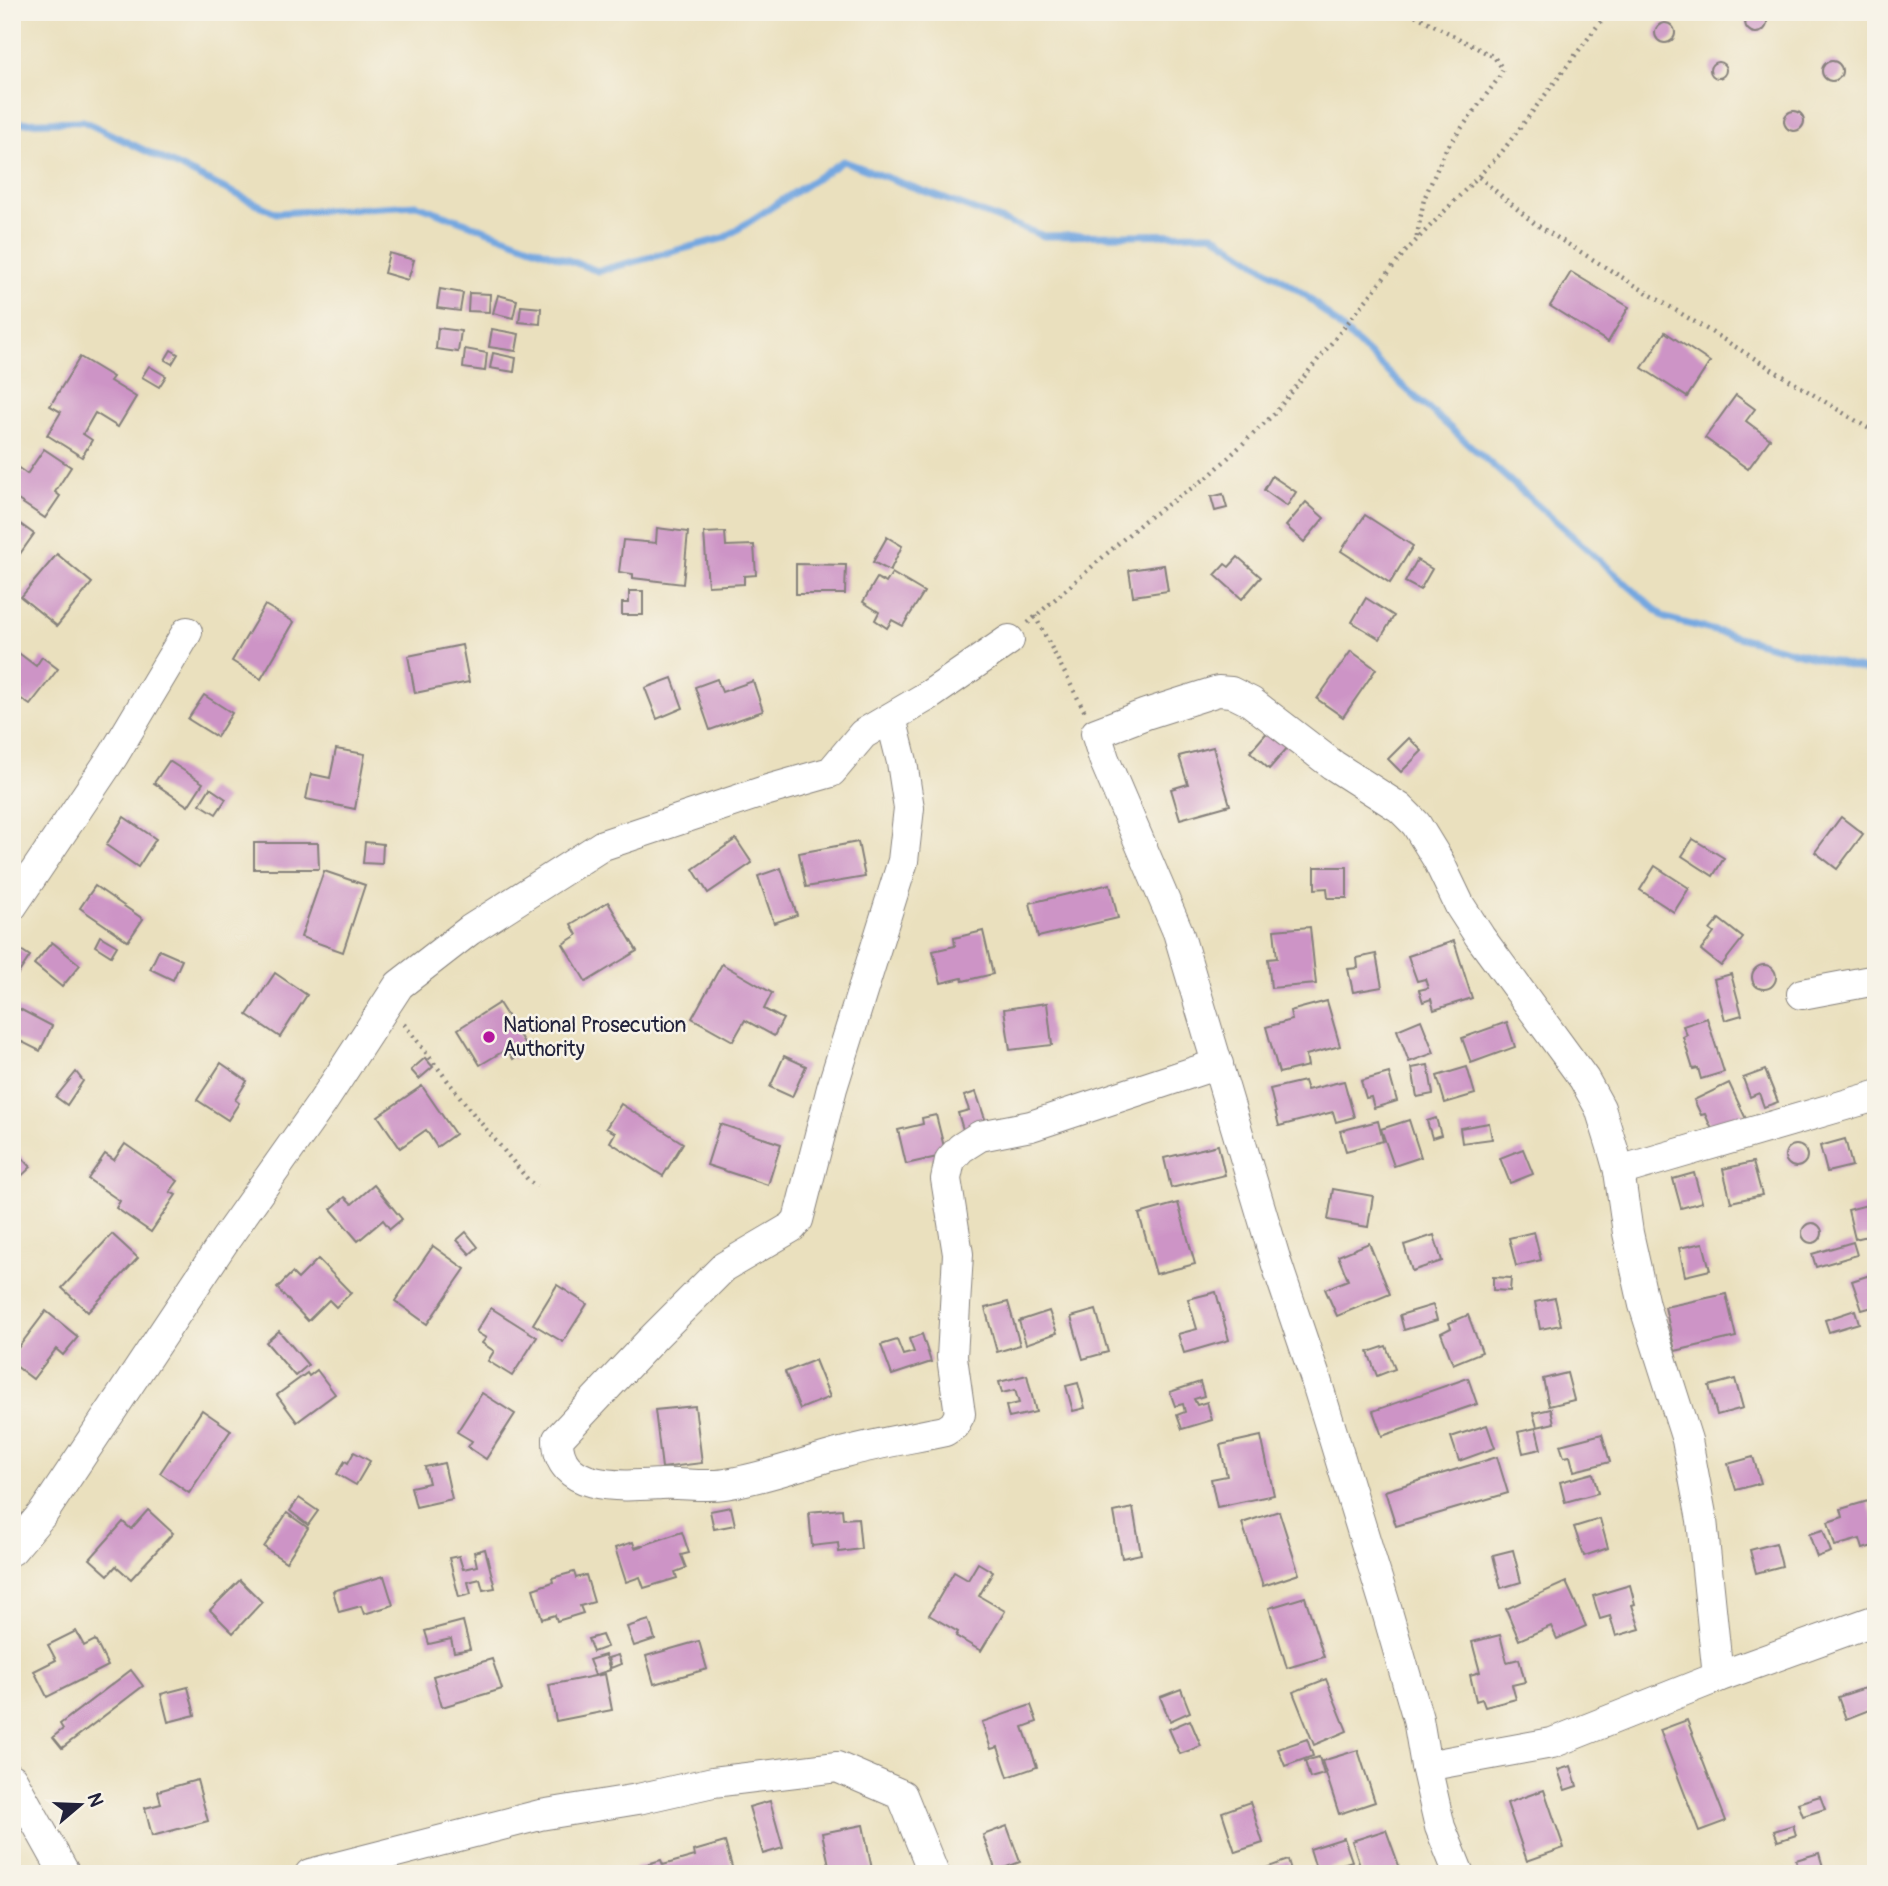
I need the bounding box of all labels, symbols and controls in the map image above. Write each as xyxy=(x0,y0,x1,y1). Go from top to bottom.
place label: National Prosecution Authority xyxy=(503,1012,686,1063)
marker: National Prosecution Authority xyxy=(481,1029,497,1045)
north arrow xyxy=(46,1770,116,1840)
text: N xyxy=(82,1790,109,1810)

